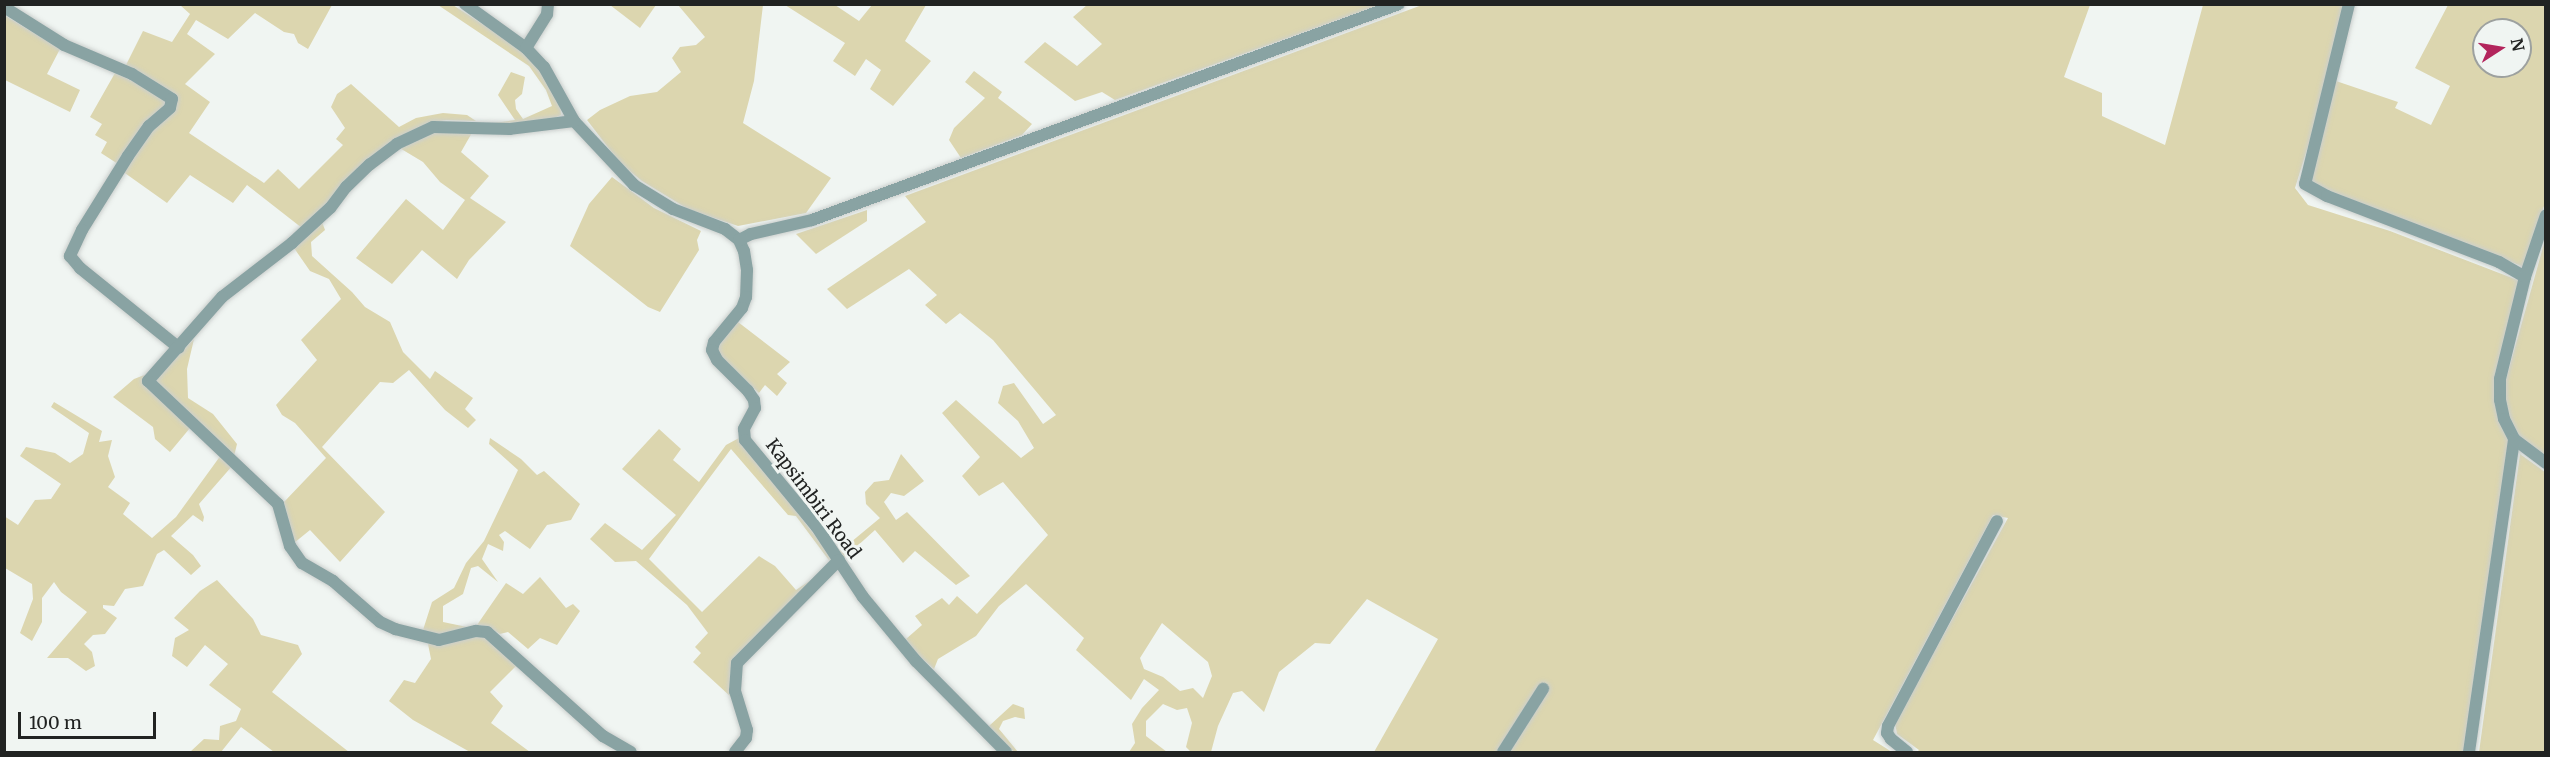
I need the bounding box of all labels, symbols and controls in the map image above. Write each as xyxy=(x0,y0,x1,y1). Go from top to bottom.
north arrow xyxy=(2472,18,2532,78)
text: N xyxy=(2507,36,2529,53)
street label: Kapsimbiri Road xyxy=(761,435,865,563)
scale bar xyxy=(21,700,159,738)
text: 100 m xyxy=(29,711,82,734)

